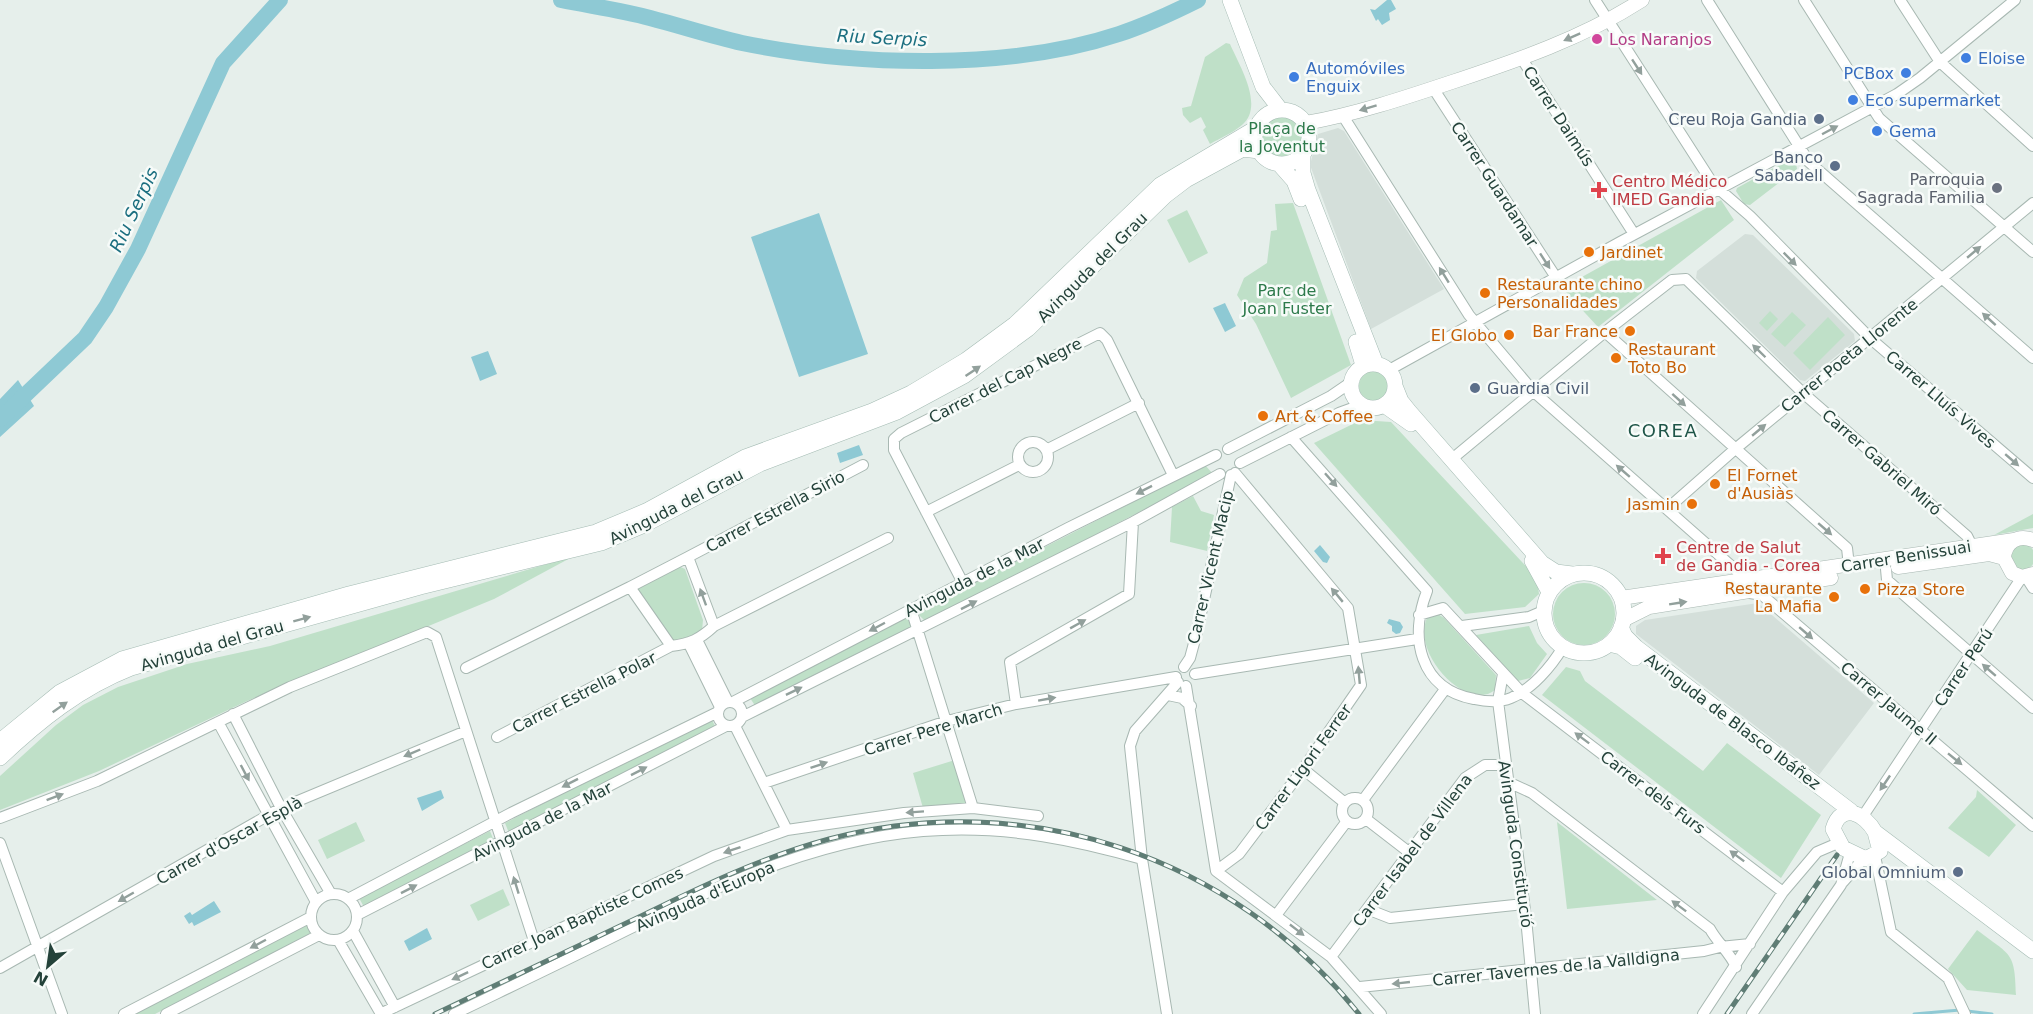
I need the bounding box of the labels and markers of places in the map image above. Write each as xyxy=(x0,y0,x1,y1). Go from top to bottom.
place label: Los Naranjos xyxy=(1609,30,1712,49)
marker: Los Naranjos xyxy=(1590,32,1604,46)
place label: Eloise xyxy=(1978,49,2025,68)
marker: Eloise xyxy=(1959,51,1973,65)
place label: Automóviles Enguix xyxy=(1306,59,1405,96)
place label: PCBox xyxy=(1843,64,1894,83)
marker: PCBox xyxy=(1899,66,1913,80)
marker: Automóviles Enguix xyxy=(1287,70,1301,84)
place label: Eco supermarket xyxy=(1865,91,2000,110)
marker: Eco supermarket xyxy=(1846,93,1860,107)
place label: Creu Roja Gandia xyxy=(1668,110,1807,129)
marker: Creu Roja Gandia xyxy=(1812,112,1826,126)
place label: Gema xyxy=(1889,122,1937,141)
marker: Gema xyxy=(1870,124,1884,138)
place label: Banco Sabadell xyxy=(1754,148,1823,185)
marker: Banco Sabadell xyxy=(1828,159,1842,173)
place label: Parroquia Sagrada Familia xyxy=(1857,170,1985,207)
place label: Centro Médico IMED Gandia xyxy=(1612,172,1727,209)
marker: Centro Médico IMED Gandia xyxy=(1590,181,1608,199)
marker: Parroquia Sagrada Familia xyxy=(1990,181,2004,195)
place label: Jardinet xyxy=(1600,243,1663,262)
marker: Jardinet xyxy=(1582,245,1596,259)
place label: Restaurante chino Personalidades xyxy=(1497,275,1643,312)
marker: Restaurante chino Personalidades xyxy=(1478,286,1492,300)
place label: Bar France xyxy=(1532,322,1618,341)
marker: Bar France xyxy=(1623,324,1637,338)
place label: El Globo xyxy=(1431,326,1497,345)
marker: El Globo xyxy=(1502,328,1516,342)
place label: Restaurant Toto Bo xyxy=(1627,340,1716,377)
marker: Restaurant Toto Bo xyxy=(1609,351,1623,365)
place label: Guardia Civil xyxy=(1487,379,1589,398)
marker: Guardia Civil xyxy=(1468,381,1482,395)
place label: Art & Coffee xyxy=(1275,407,1373,426)
marker: Art & Coffee xyxy=(1256,409,1270,423)
place label: El Fornet d'Ausiàs xyxy=(1727,466,1798,503)
marker: El Fornet d'Ausiàs xyxy=(1708,477,1722,491)
place label: Jasmin xyxy=(1626,495,1680,514)
marker: Jasmin xyxy=(1685,497,1699,511)
place label: Centre de Salut de Gandia - Corea xyxy=(1676,538,1821,575)
marker: Centre de Salut de Gandia - Corea xyxy=(1654,547,1672,565)
place label: Restaurante La Mafia xyxy=(1725,579,1822,616)
place label: Pizza Store xyxy=(1877,580,1965,599)
marker: Pizza Store xyxy=(1858,582,1872,596)
marker: Restaurante La Mafia xyxy=(1827,590,1841,604)
place label: Global Omnium xyxy=(1821,863,1946,882)
marker: Global Omnium xyxy=(1951,865,1965,879)

